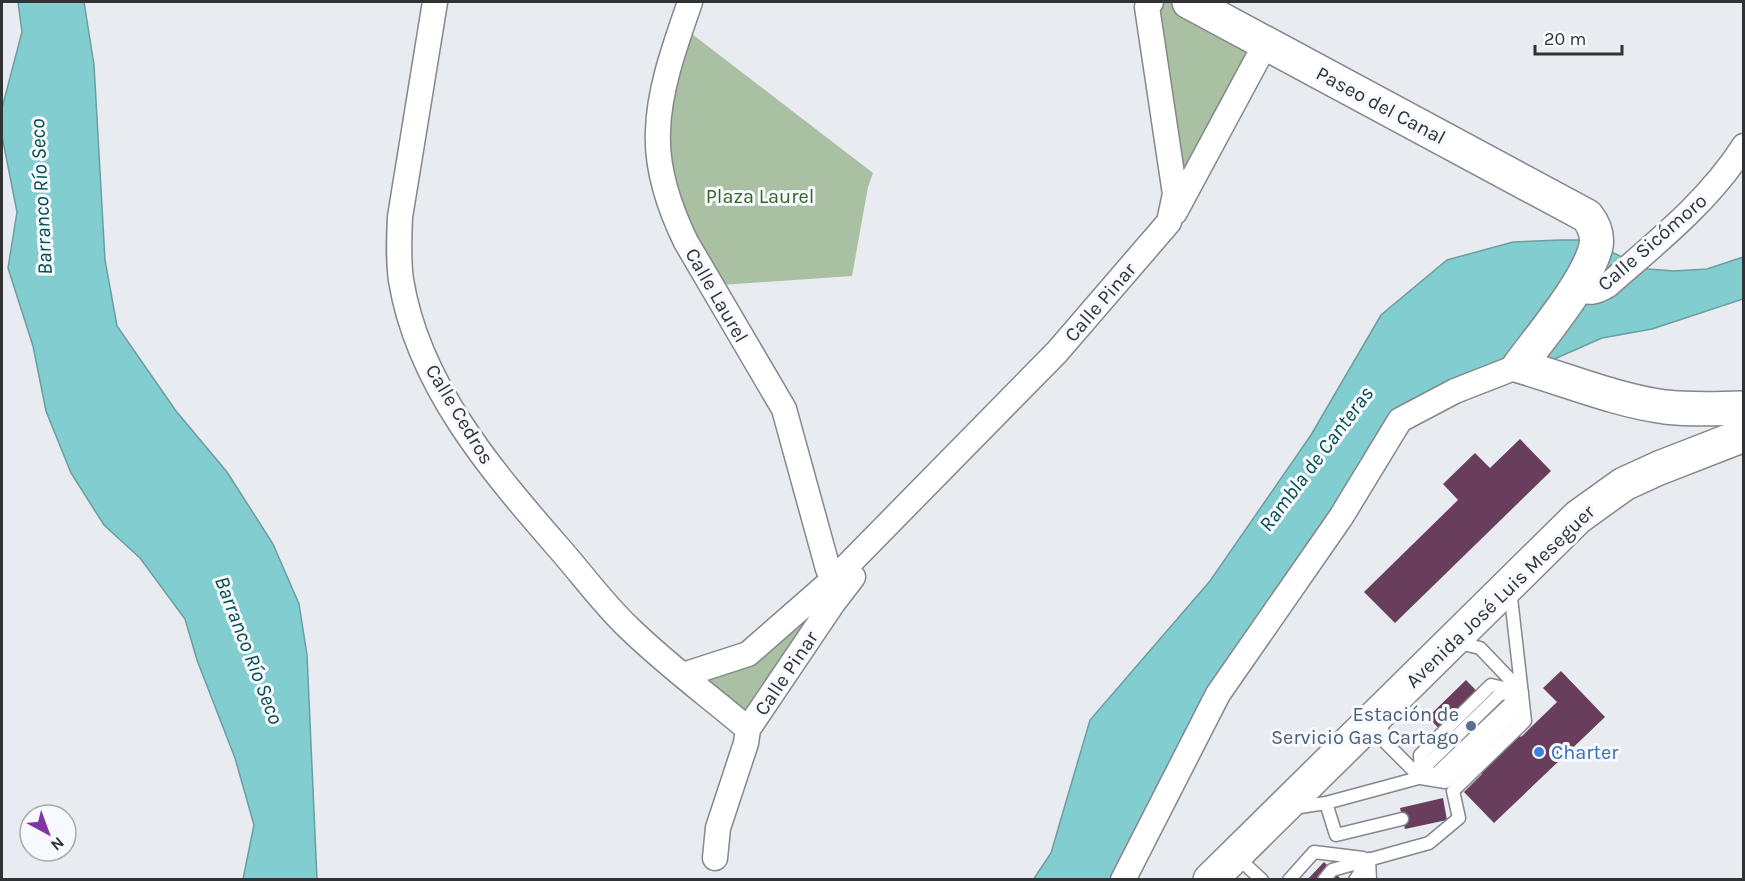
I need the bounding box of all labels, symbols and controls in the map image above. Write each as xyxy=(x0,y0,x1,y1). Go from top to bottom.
scale bar xyxy=(1535,18,1622,56)
text: 20 m xyxy=(1544,28,1586,50)
street label: Paseo del Canal xyxy=(1312,62,1449,149)
water label: Barranco Río Seco xyxy=(25,118,57,276)
park label: Plaza Laurel xyxy=(706,185,814,208)
street label: Calle Sicómoro xyxy=(1593,189,1711,296)
street label: Calle Laurel xyxy=(680,244,753,346)
street label: Calle Pinar xyxy=(1060,258,1141,346)
street label: Calle Cedros xyxy=(421,360,498,468)
water label: Rambla de Canteras xyxy=(1254,382,1378,536)
street label: Avenida José Luis Meseguer xyxy=(1401,500,1600,693)
water label: Barranco Río Seco xyxy=(210,573,288,728)
street label: Calle Pinar xyxy=(750,626,823,720)
place label: Estación de Servicio Gas Cartago xyxy=(1271,703,1459,749)
marker: Estación de Servicio Gas Cartago xyxy=(1464,719,1478,733)
place label: Charter xyxy=(1551,741,1619,764)
marker: Charter xyxy=(1532,745,1546,759)
north arrow xyxy=(18,803,78,863)
text: N xyxy=(47,833,68,855)

